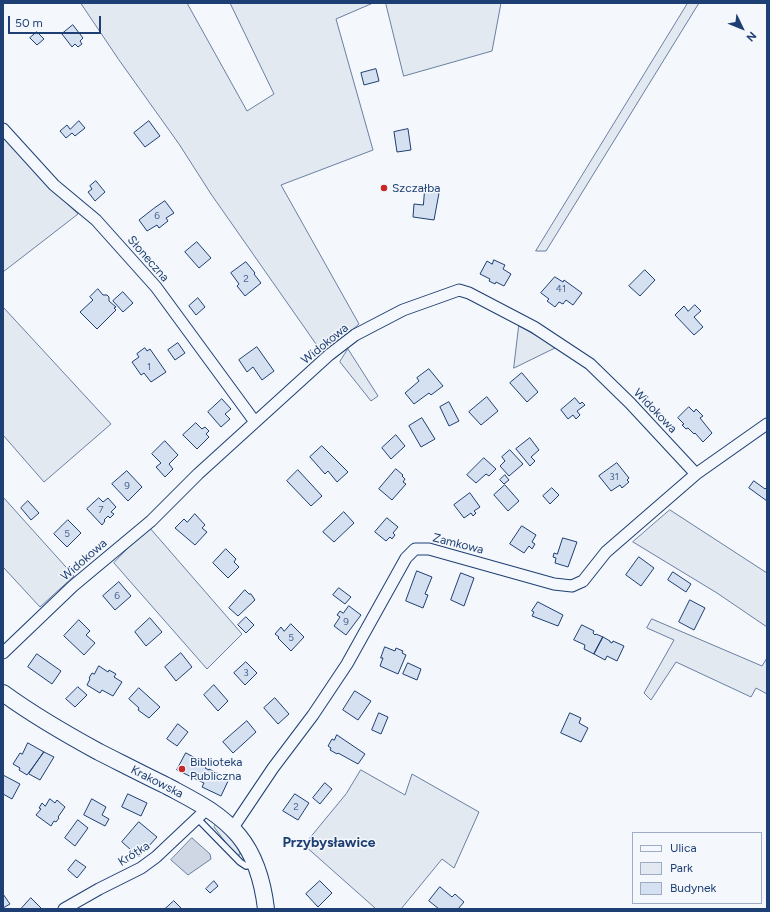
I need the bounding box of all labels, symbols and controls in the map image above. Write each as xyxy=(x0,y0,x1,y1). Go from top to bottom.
scale bar xyxy=(10,8,103,34)
north arrow xyxy=(722,8,762,48)
text: 50 m xyxy=(15,16,43,30)
text: N xyxy=(743,29,759,44)
place label: Szczałba xyxy=(392,181,440,195)
marker: Szczałba xyxy=(379,183,389,193)
house number: 6 xyxy=(154,210,160,222)
street label: Słoneczna xyxy=(124,233,172,285)
house number: 2 xyxy=(243,273,249,285)
house number: 41 xyxy=(556,283,566,295)
street label: Widokowa xyxy=(299,321,351,367)
house number: 1 xyxy=(147,361,151,373)
street label: Widokowa xyxy=(630,386,680,436)
house number: 31 xyxy=(609,471,619,483)
house number: 9 xyxy=(124,480,130,492)
house number: 7 xyxy=(98,504,104,516)
house number: 5 xyxy=(64,528,70,540)
street label: Zamkowa xyxy=(431,531,485,557)
street label: Widokowa xyxy=(58,536,110,584)
house number: 6 xyxy=(114,590,120,602)
house number: 9 xyxy=(343,616,349,628)
house number: 5 xyxy=(288,632,294,644)
house number: 3 xyxy=(243,667,249,679)
place label: Biblioteka Publiczna xyxy=(190,755,242,783)
street label: Krakowska xyxy=(128,763,186,801)
marker: Biblioteka Publiczna xyxy=(177,764,187,774)
house number: 2 xyxy=(293,801,299,813)
legend xyxy=(632,832,762,904)
district label: Przybysławice xyxy=(282,835,376,851)
street label: Krótka xyxy=(115,839,153,869)
text: Ulica xyxy=(670,841,697,855)
text: Park xyxy=(670,861,693,875)
text: Budynek xyxy=(670,881,716,895)

